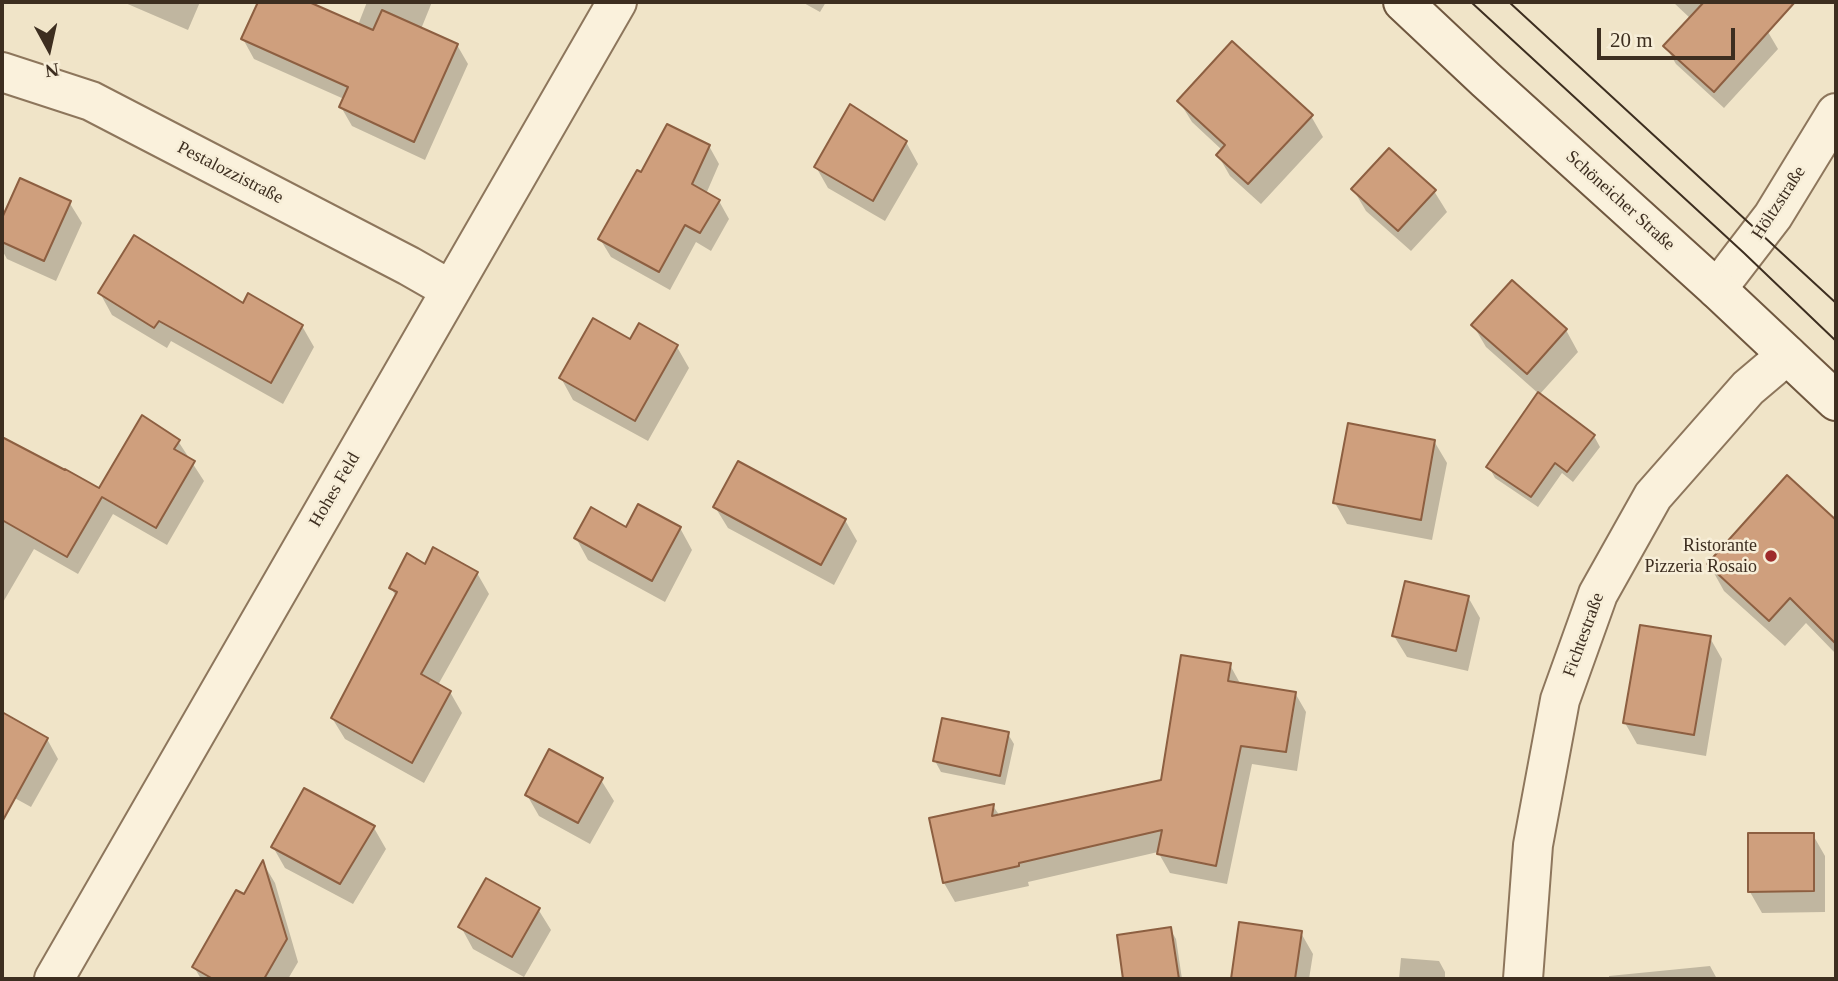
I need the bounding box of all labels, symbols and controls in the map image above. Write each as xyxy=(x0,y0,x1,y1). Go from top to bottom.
north arrow xyxy=(14,14,84,84)
scale bar xyxy=(1600,14,1738,58)
text: 20 m xyxy=(1610,28,1653,52)
text: N xyxy=(44,59,60,82)
street label: Pestalozzistraße xyxy=(173,137,287,209)
street label: Schöneicher Straße xyxy=(1561,146,1679,256)
street label: Höltzstraße xyxy=(1747,162,1811,244)
street label: Hohes Feld xyxy=(305,449,365,531)
place label: Ristorante Pizzeria Rosaio xyxy=(1645,535,1757,578)
marker: Ristorante Pizzeria Rosaio xyxy=(1763,548,1779,564)
street label: Fichtestraße xyxy=(1559,590,1609,680)

